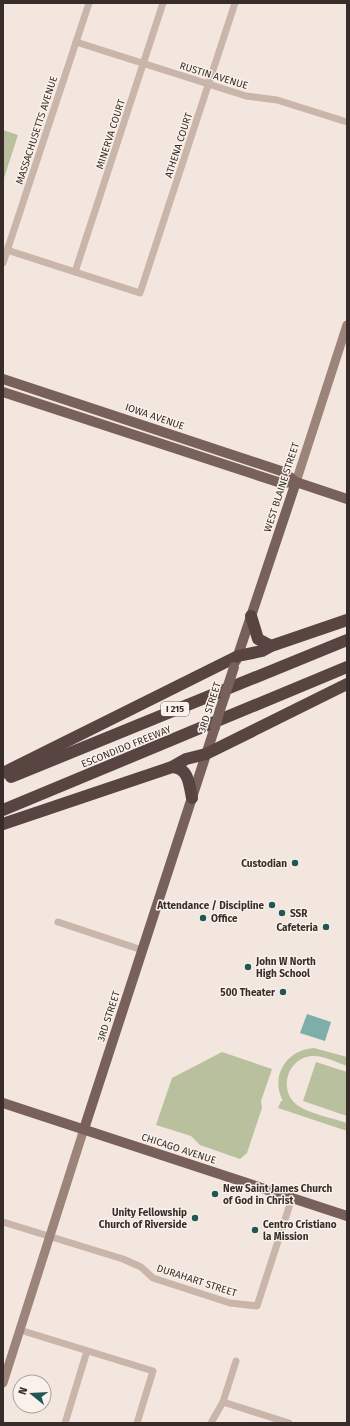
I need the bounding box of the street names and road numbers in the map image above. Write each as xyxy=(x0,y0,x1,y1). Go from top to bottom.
street label: RUSTIN AVENUE xyxy=(178,60,249,92)
street label: MASSACHUSETTS AVENUE xyxy=(14,75,60,186)
street label: MINERVA COURT xyxy=(94,97,128,171)
street label: ATHENA COURT xyxy=(163,110,195,179)
street label: IOWA AVENUE xyxy=(123,401,186,433)
street label: WEST BLAINE STREET xyxy=(262,440,302,534)
street label: 3RD STREET xyxy=(196,680,224,734)
road number: I 215 xyxy=(161,702,189,716)
street label: ESCONDIDO FREEWAY xyxy=(80,723,174,770)
street label: 3RD STREET xyxy=(95,989,123,1043)
street label: CHICAGO AVENUE xyxy=(140,1131,218,1167)
street label: DURAHART STREET xyxy=(155,1262,239,1300)

